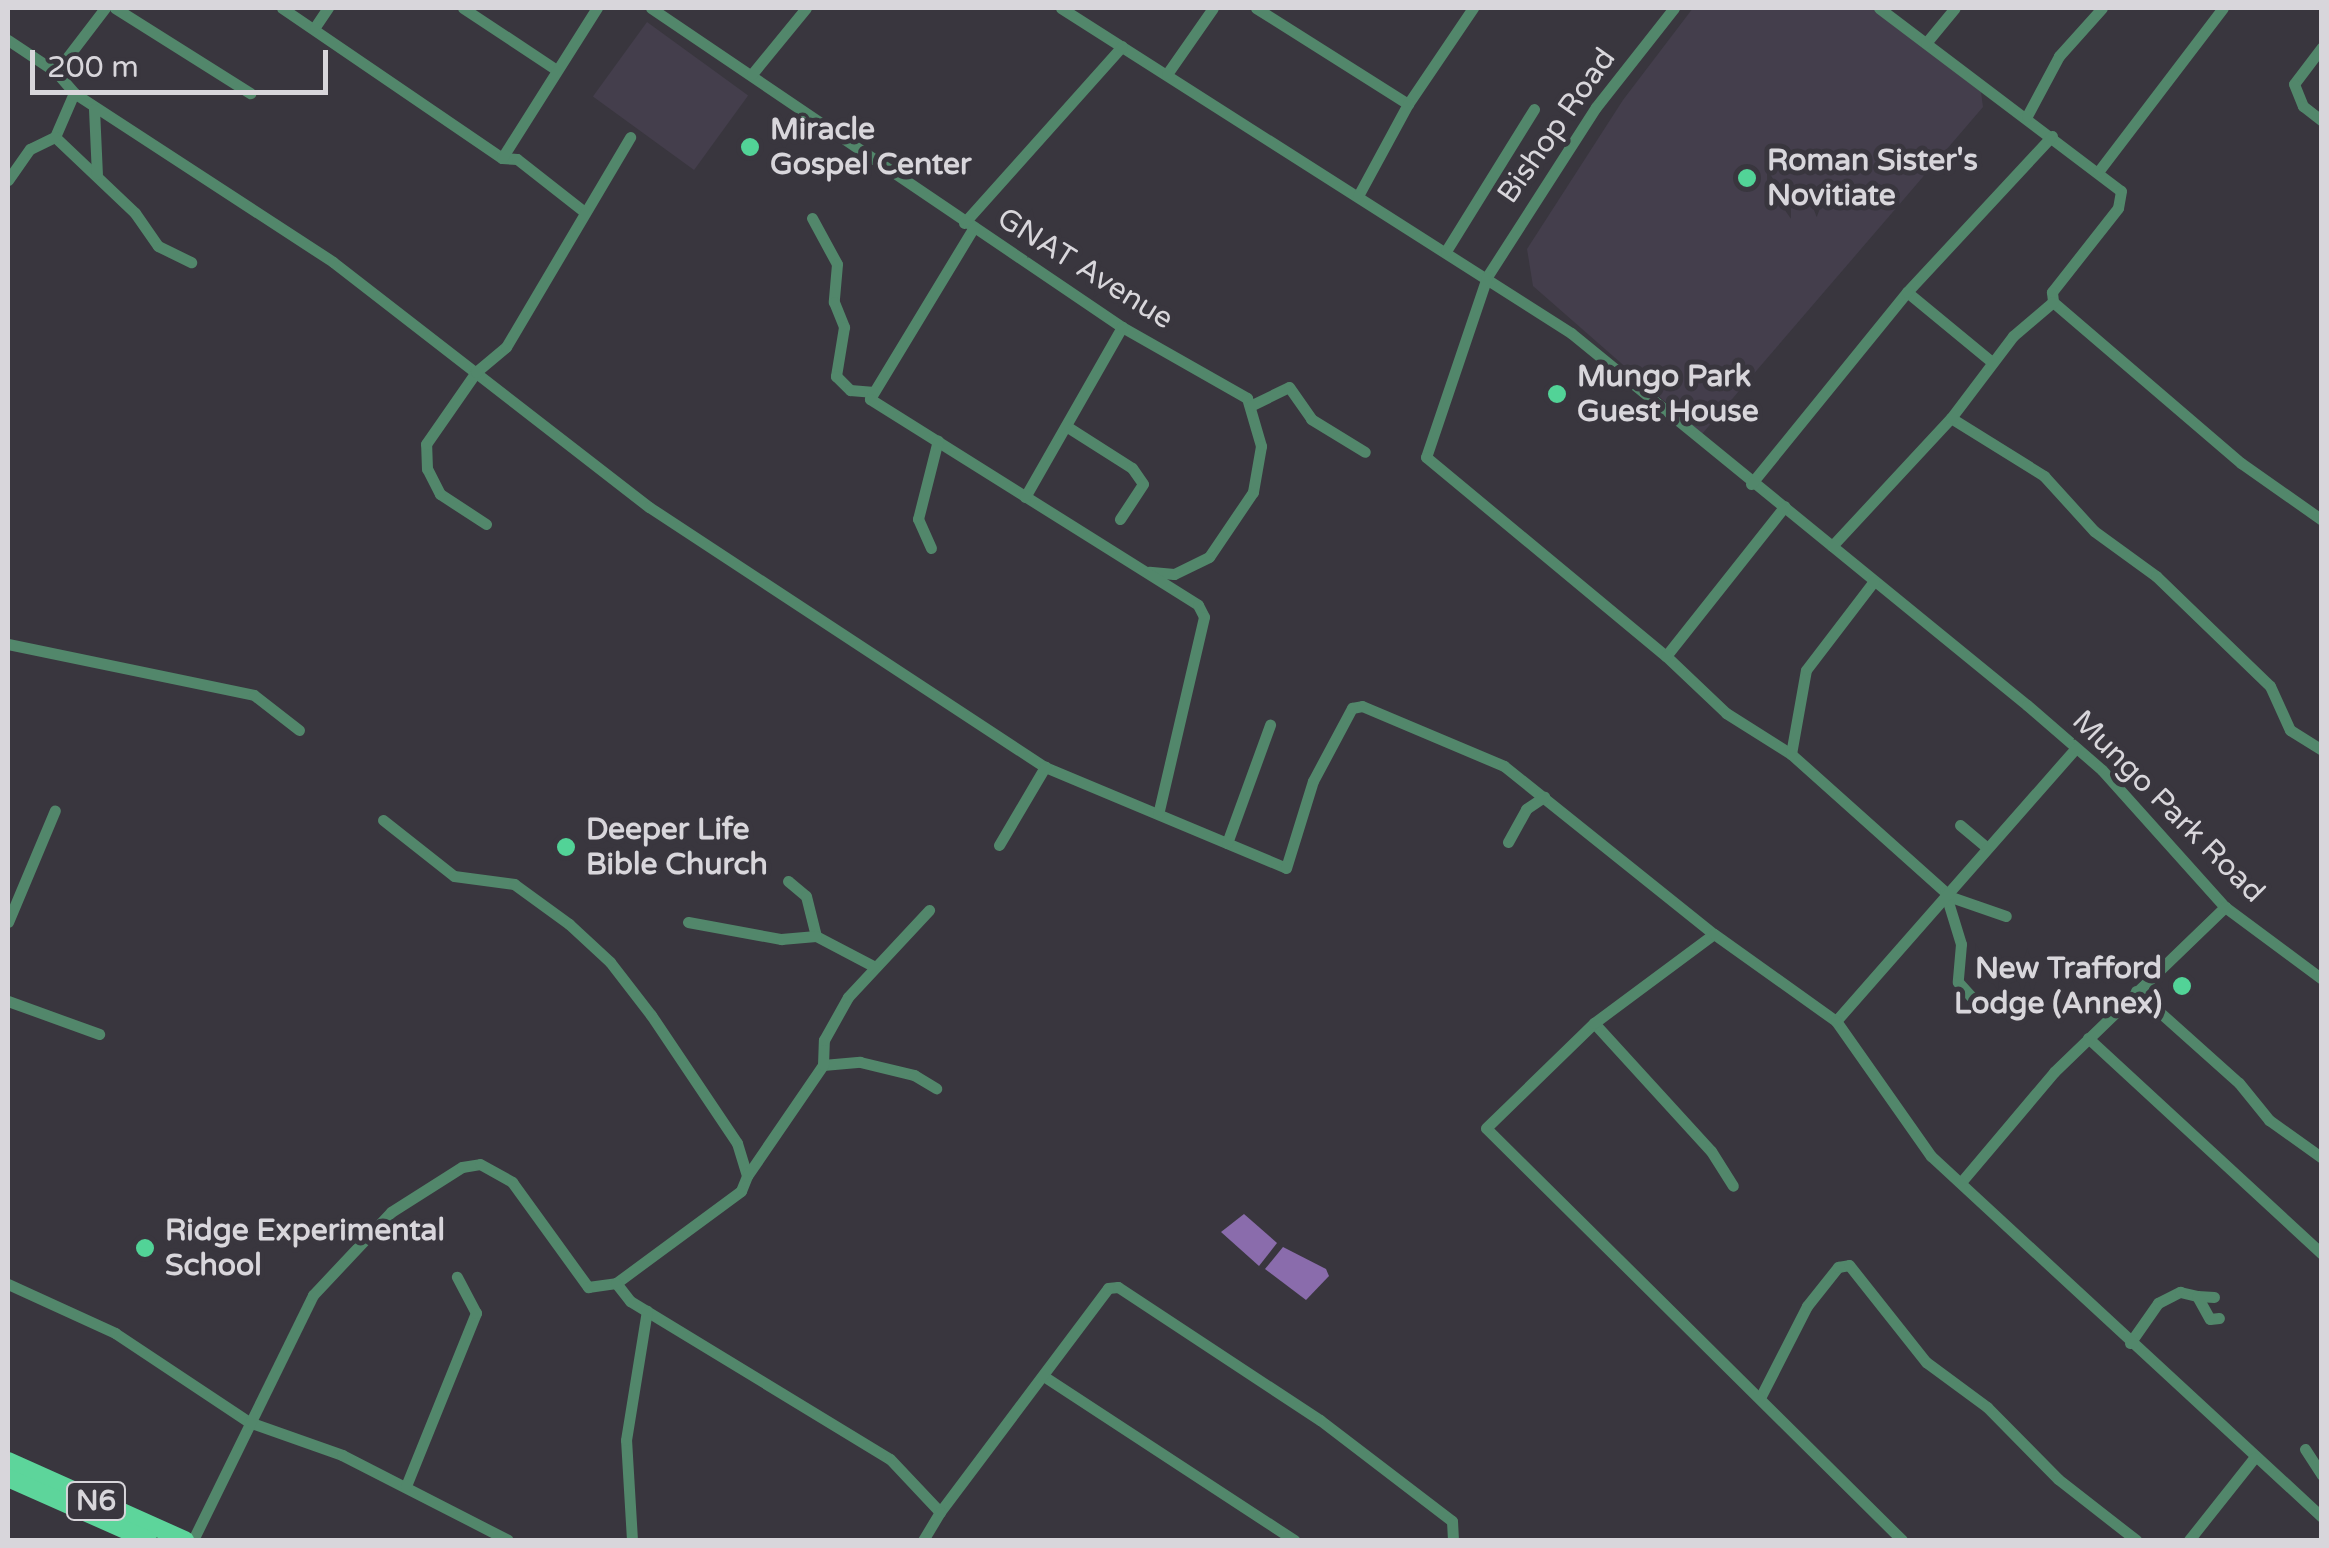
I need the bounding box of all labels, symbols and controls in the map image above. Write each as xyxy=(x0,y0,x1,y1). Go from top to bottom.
scale bar xyxy=(35,30,332,92)
street label: Bishop Road xyxy=(1490,42,1624,210)
text: 200 m xyxy=(47,49,139,86)
place label: Miracle Gospel Center xyxy=(770,112,972,182)
marker: Miracle Gospel Center xyxy=(739,136,761,158)
place label: Roman Sister's Novitiate xyxy=(1767,143,1978,214)
marker: Roman Sister's Novitiate xyxy=(1736,167,1758,189)
street label: GNAT Avenue xyxy=(990,201,1180,337)
place label: Mungo Park Guest House xyxy=(1577,359,1759,430)
marker: Mungo Park Guest House xyxy=(1546,383,1568,405)
street label: Mungo Park Road xyxy=(2064,703,2272,911)
place label: Deeper Life Bible Church xyxy=(586,812,768,882)
marker: Deeper Life Bible Church xyxy=(555,836,577,858)
place label: New Trafford Lodge (Annex) xyxy=(1954,951,2162,1022)
marker: New Trafford Lodge (Annex) xyxy=(2171,975,2193,997)
place label: Ridge Experimental School xyxy=(165,1213,445,1284)
marker: Ridge Experimental School xyxy=(134,1237,156,1259)
road number: N6 xyxy=(64,1478,128,1524)

